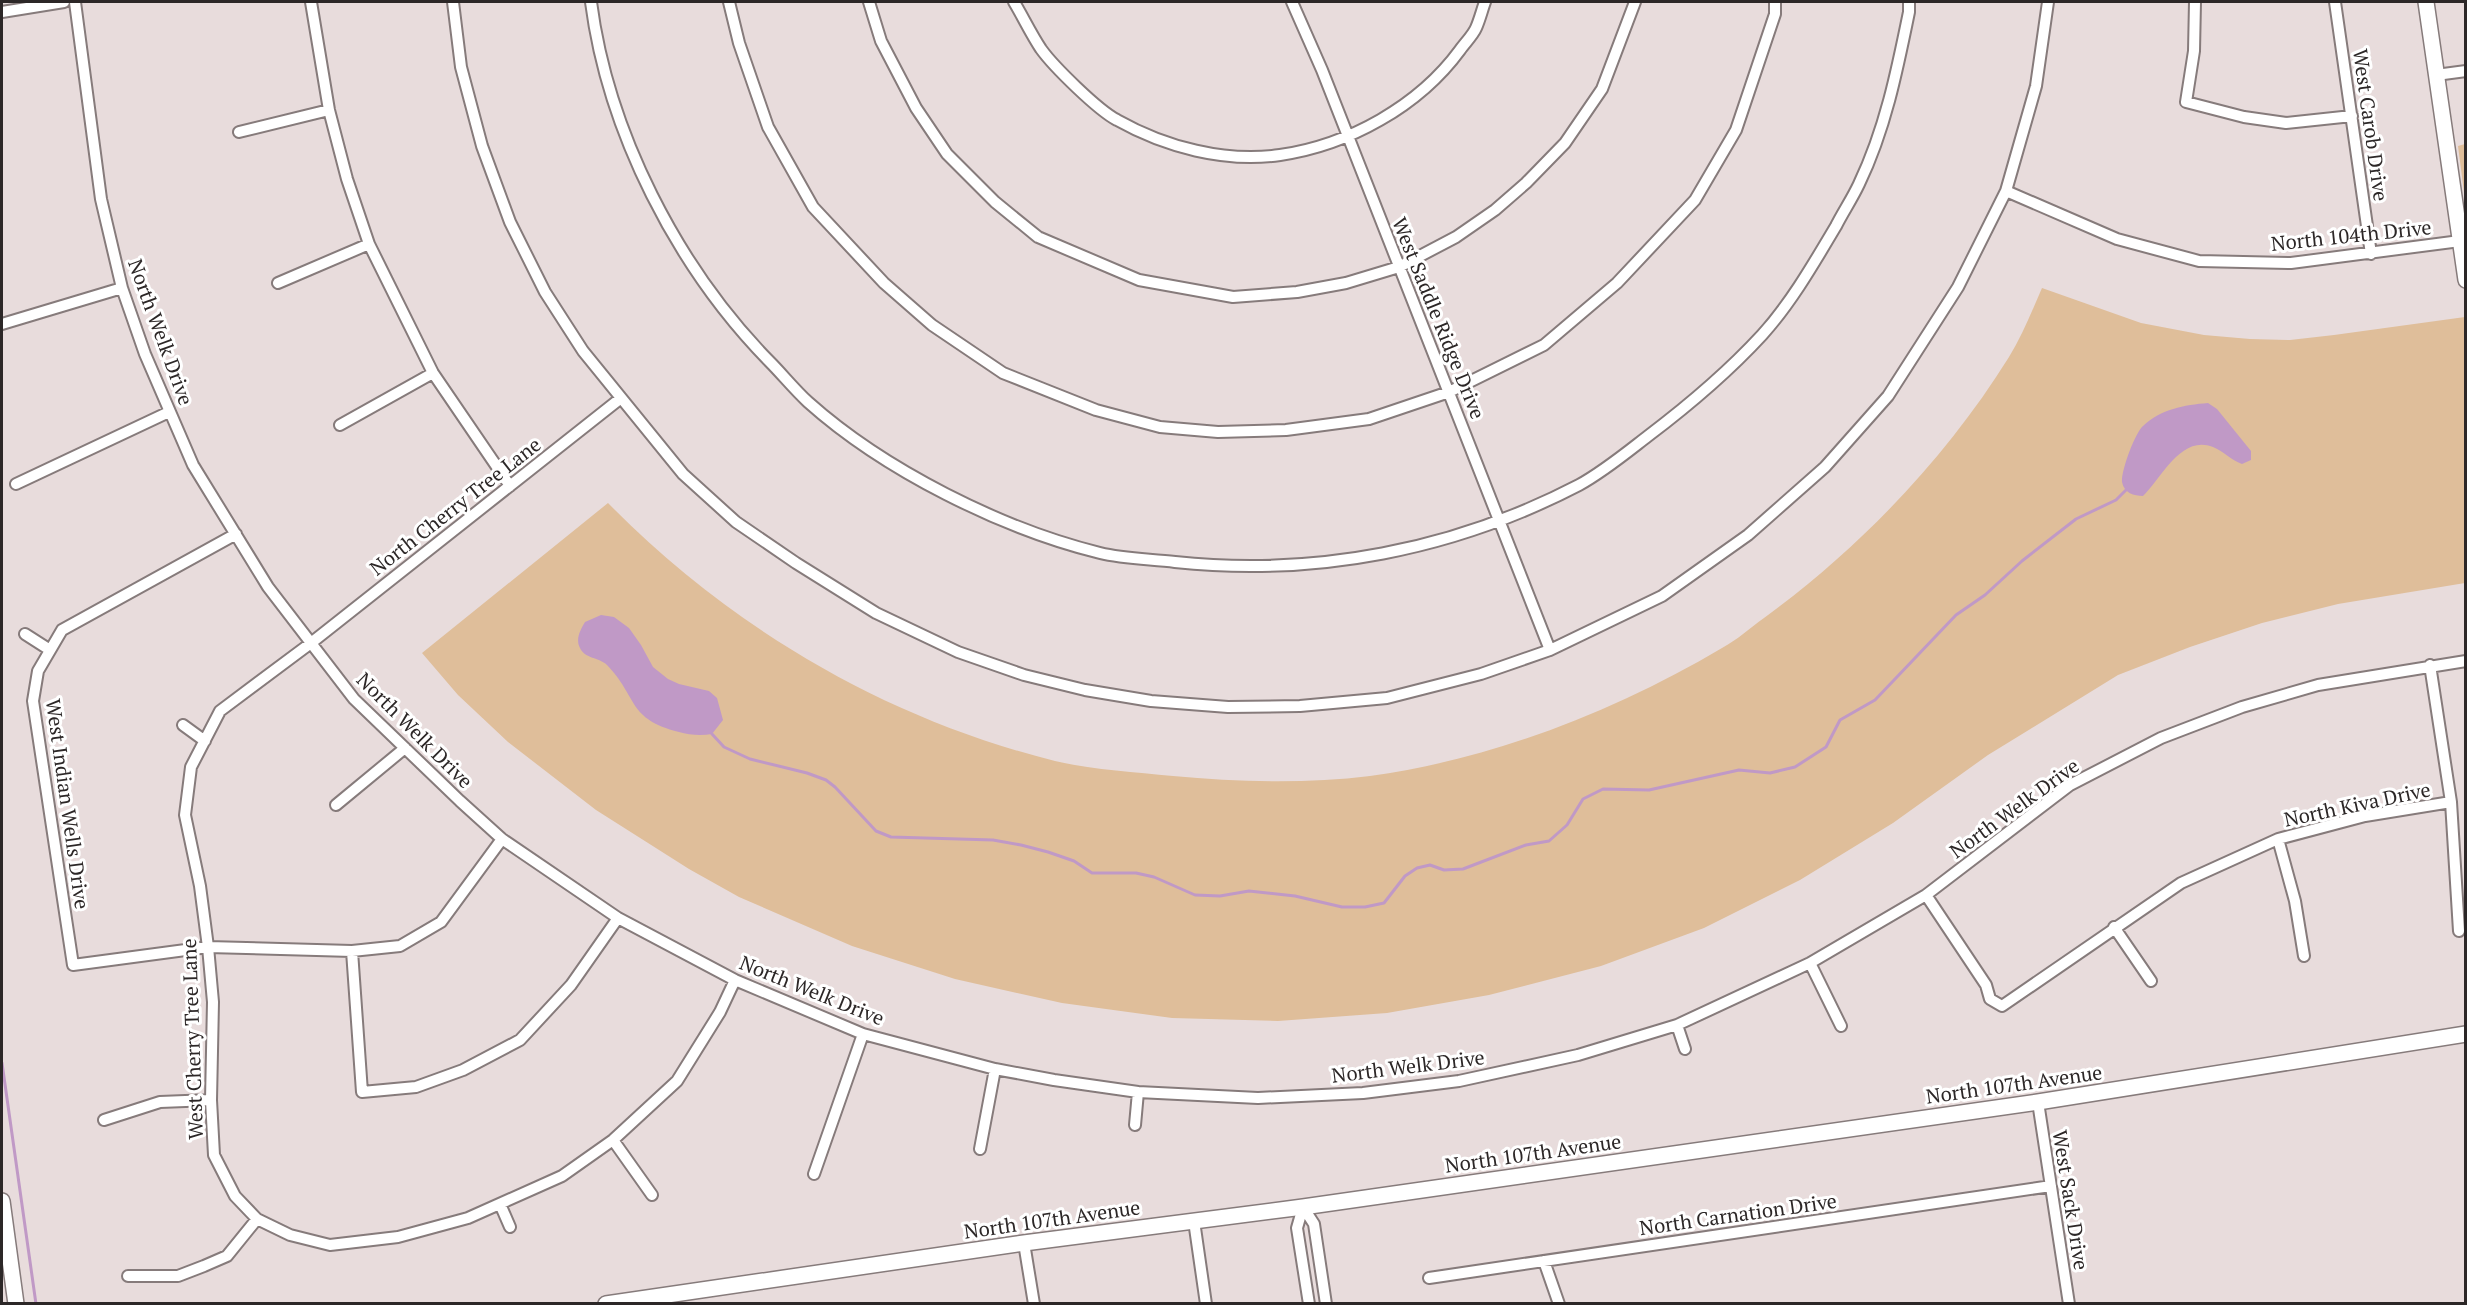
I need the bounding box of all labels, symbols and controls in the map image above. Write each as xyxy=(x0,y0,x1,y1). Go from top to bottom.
street label: West Carob Drive xyxy=(2347,47,2395,203)
street label: West Saddle Ridge Drive xyxy=(1386,213,1492,423)
street label: North 104th Drive xyxy=(2269,213,2433,257)
street label: North Welk Drive xyxy=(122,255,200,409)
street label: North Cherry Tree Lane xyxy=(364,431,546,581)
street label: North Welk Drive xyxy=(351,666,479,794)
street label: West Indian Wells Drive xyxy=(40,697,96,911)
street label: North Welk Drive xyxy=(1944,752,2084,864)
street label: North Kiva Drive xyxy=(2281,775,2433,833)
street label: West Cherry Tree Lane xyxy=(175,938,209,1140)
street label: North Welk Drive xyxy=(736,949,888,1031)
street label: North Welk Drive xyxy=(1330,1043,1486,1089)
street label: North 107th Avenue xyxy=(1924,1058,2104,1110)
street label: North 107th Avenue xyxy=(1443,1127,1623,1179)
street label: West Sack Drive xyxy=(2047,1128,2095,1272)
street label: North Carnation Drive xyxy=(1638,1187,1838,1241)
street label: North 107th Avenue xyxy=(962,1193,1142,1245)

